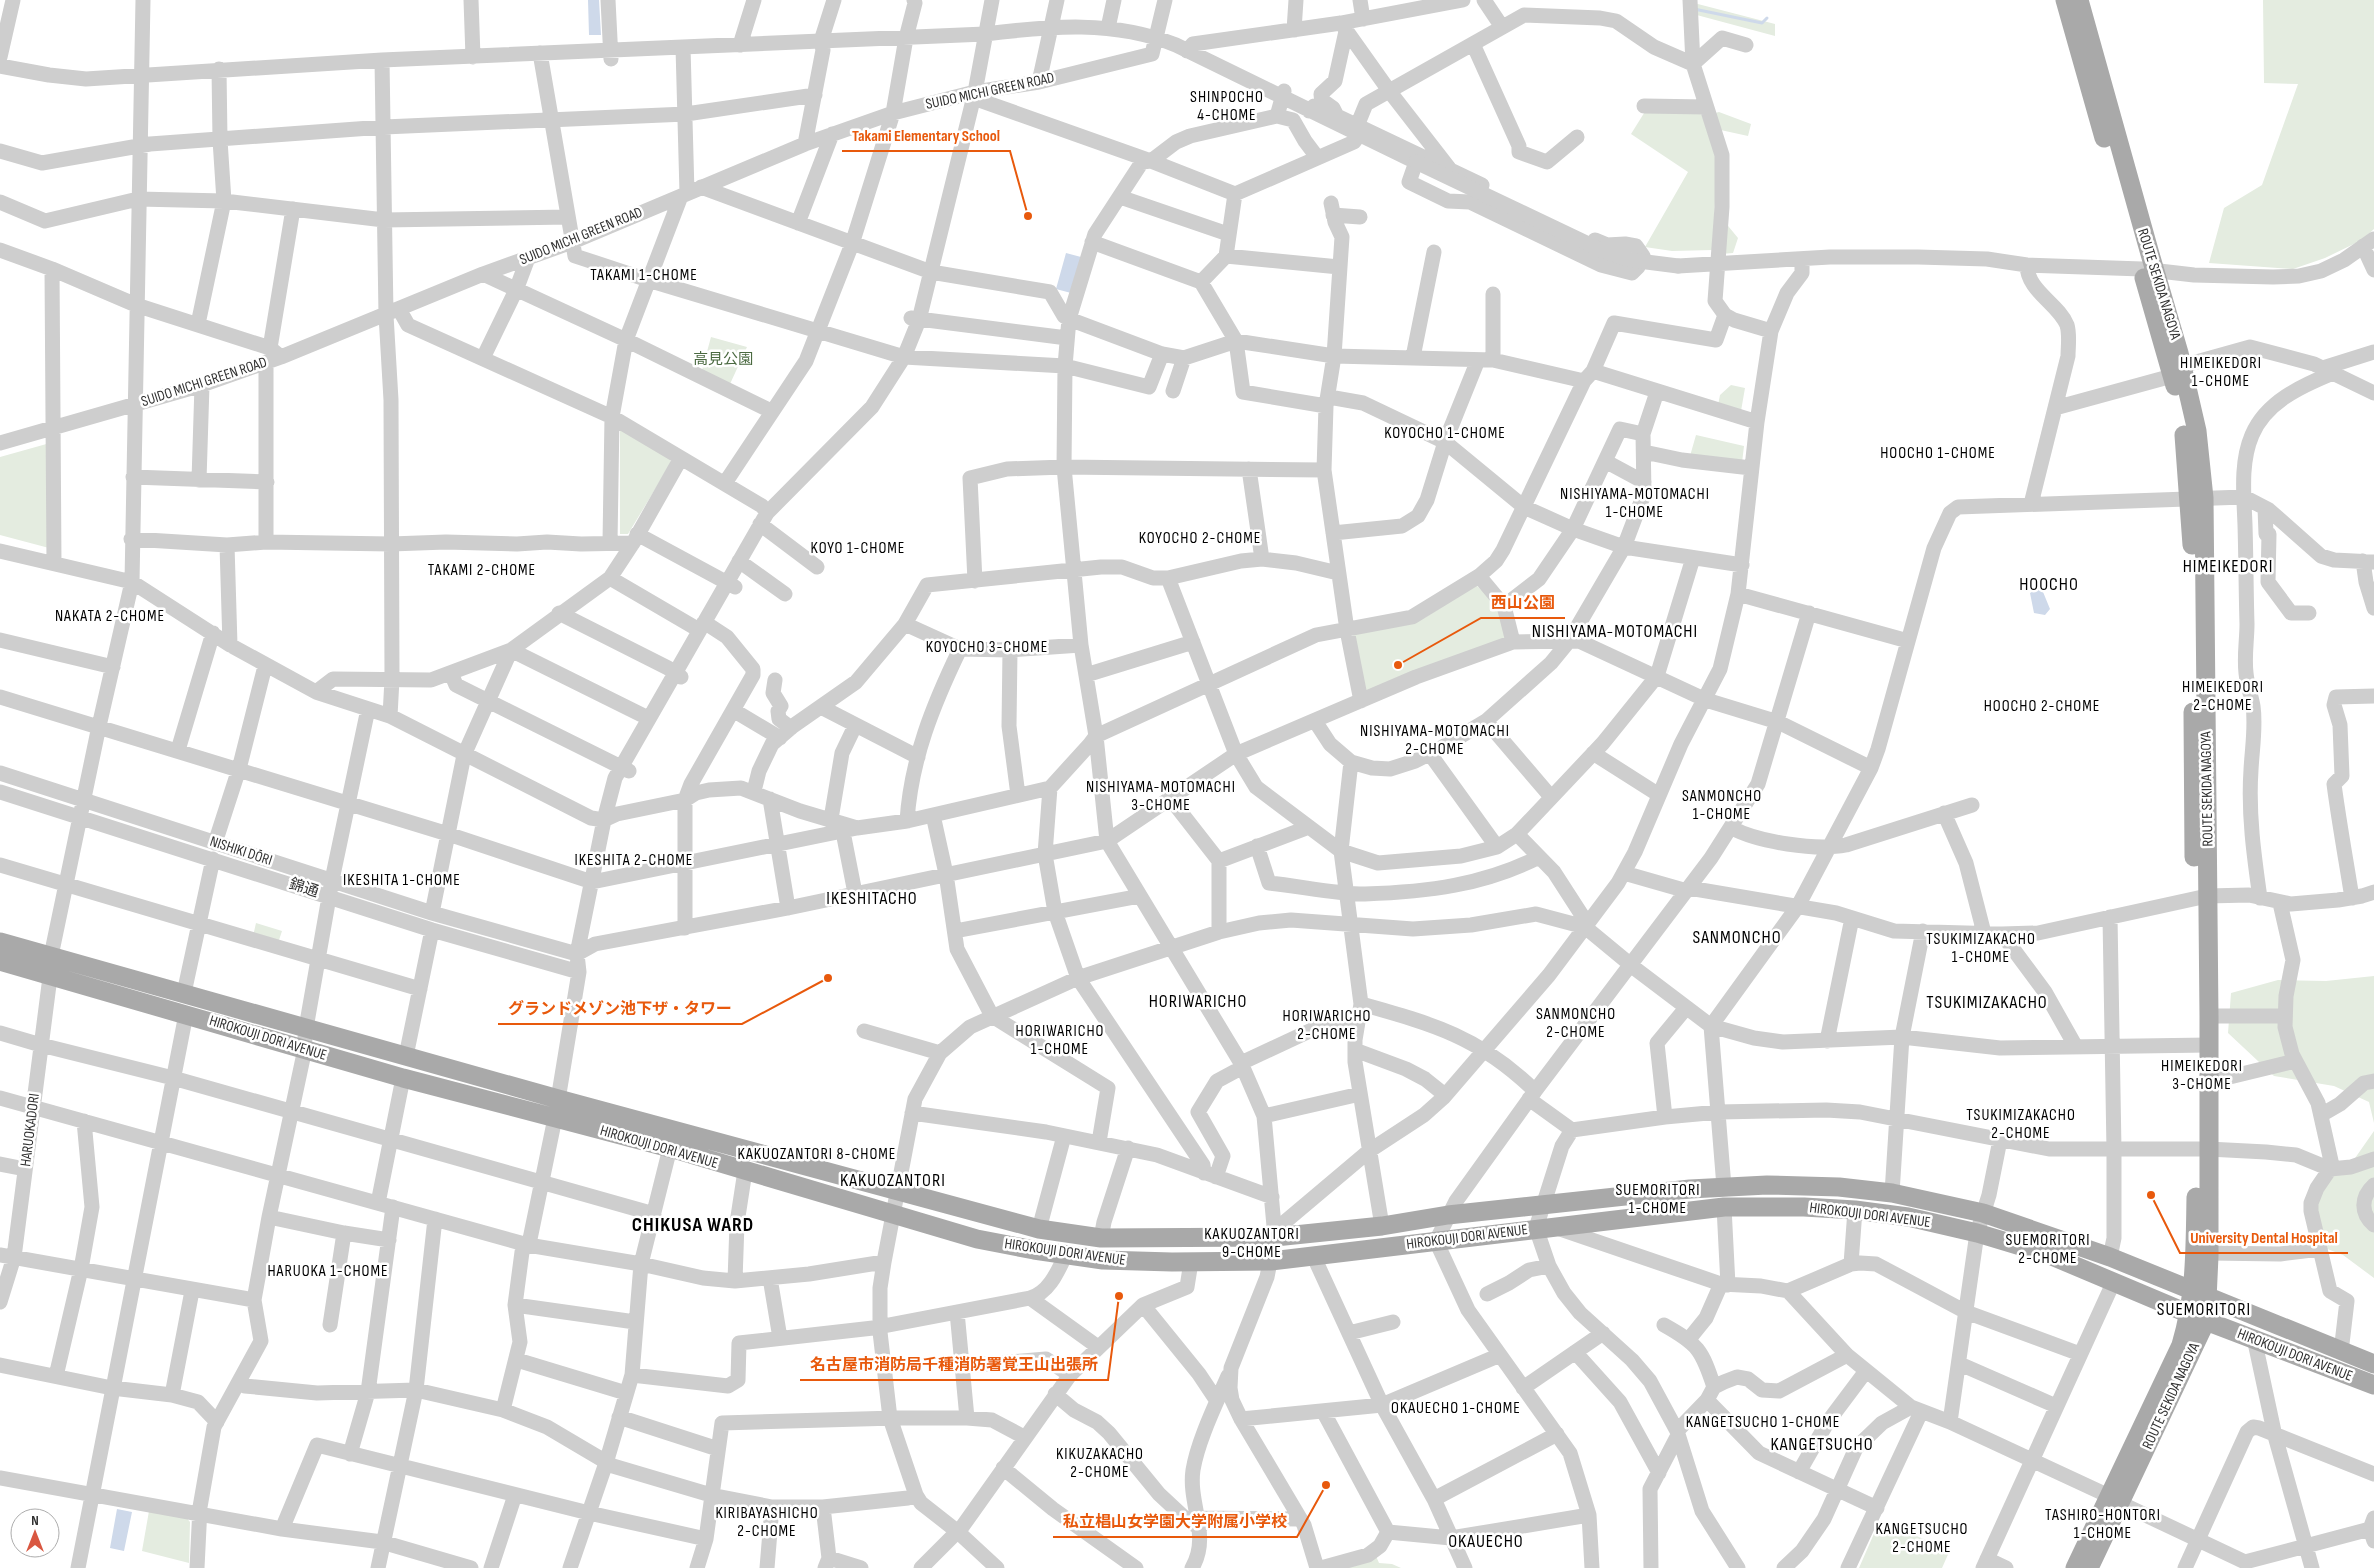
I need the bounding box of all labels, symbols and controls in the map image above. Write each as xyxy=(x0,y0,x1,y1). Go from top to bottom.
street label: SUIDO MICHI GREEN ROAD xyxy=(924,68,1056,114)
district label: SHINPOCHO 4-CHOME xyxy=(1190,88,1264,125)
callout: Takami Elementary School xyxy=(842,120,1010,151)
text: Takami Elementary School xyxy=(852,127,1000,146)
street label: SUIDO MICHI GREEN ROAD xyxy=(517,203,645,269)
street label: ROUTE SEKIDA NAGOYA xyxy=(2133,226,2185,342)
district label: TAKAMI 1-CHOME xyxy=(590,266,698,285)
park label: 高見公園 xyxy=(693,350,753,369)
street label: SUIDO MICHI GREEN ROAD xyxy=(139,353,269,411)
district label: HIMEIKEDORI 1-CHOME xyxy=(2180,354,2262,391)
district label: KOYOCHO 1-CHOME xyxy=(1384,424,1506,443)
district label: HOOCHO 1-CHOME xyxy=(1880,444,1996,463)
district label: NISHIYAMA-MOTOMACHI 1-CHOME xyxy=(1560,485,1710,522)
district label: KOYOCHO 2-CHOME xyxy=(1139,529,1261,548)
district label: KOYO 1-CHOME xyxy=(811,539,905,558)
district label: HIMEIKEDORI xyxy=(2183,556,2273,577)
district label: TAKAMI 2-CHOME xyxy=(428,561,536,580)
district label: HOOCHO xyxy=(2019,574,2079,595)
callout: 西山公園 xyxy=(1481,587,1565,618)
text: 西山公園 xyxy=(1491,594,1555,613)
district label: NAKATA 2-CHOME xyxy=(55,607,165,626)
district label: NISHIYAMA-MOTOMACHI xyxy=(1532,621,1698,642)
district label: KOYOCHO 3-CHOME xyxy=(926,638,1048,657)
district label: HIMEIKEDORI 2-CHOME xyxy=(2182,678,2264,715)
district label: HOOCHO 2-CHOME xyxy=(1984,697,2100,716)
district label: NISHIYAMA-MOTOMACHI 2-CHOME xyxy=(1360,722,1510,759)
street label: ROUTE SEKIDA NAGOYA xyxy=(2196,731,2218,847)
district label: NISHIYAMA-MOTOMACHI 3-CHOME xyxy=(1086,778,1236,815)
district label: SANMONCHO 1-CHOME xyxy=(1682,787,1762,824)
street label: NISHIKI DŌRI xyxy=(207,832,275,870)
district label: IKESHITA 2-CHOME xyxy=(575,851,693,870)
district label: IKESHITA 1-CHOME xyxy=(343,871,461,890)
street label: 錦通 xyxy=(287,874,321,902)
district label: IKESHITACHO xyxy=(826,888,918,909)
district label: SANMONCHO xyxy=(1692,927,1782,948)
district label: TSUKIMIZAKACHO 1-CHOME xyxy=(1926,930,2036,967)
district label: HORIWARICHO xyxy=(1149,991,1247,1012)
district label: TSUKIMIZAKACHO xyxy=(1926,992,2048,1013)
callout: グランドメゾン池下ザ・タワー xyxy=(498,993,742,1024)
text: グランドメゾン池下ザ・タワー xyxy=(508,999,732,1019)
district label: SANMONCHO 2-CHOME xyxy=(1536,1005,1616,1042)
district label: HORIWARICHO 2-CHOME xyxy=(1283,1007,1371,1044)
street label: HIROKOUJI DORI AVENUE xyxy=(207,1011,329,1065)
district label: HORIWARICHO 1-CHOME xyxy=(1016,1022,1104,1059)
district label: HIMEIKEDORI 3-CHOME xyxy=(2161,1057,2243,1094)
street label: HARUOKADORI xyxy=(16,1092,44,1168)
district label: TSUKIMIZAKACHO 2-CHOME xyxy=(1966,1106,2076,1143)
street label: HIROKOUJI DORI AVENUE xyxy=(598,1121,720,1173)
district label: KAKUOZANTORI 8-CHOME xyxy=(738,1145,896,1164)
district label: KAKUOZANTORI xyxy=(840,1170,946,1191)
district label: SUEMORITORI 1-CHOME xyxy=(1615,1181,1701,1218)
street label: HIROKOUJI DORI AVENUE xyxy=(1808,1198,1932,1232)
district label: CHIKUSA WARD xyxy=(632,1213,754,1237)
street label: HIROKOUJI DORI AVENUE xyxy=(1405,1220,1529,1254)
callout: University Dental Hospital xyxy=(2180,1222,2348,1253)
district label: KAKUOZANTORI 9-CHOME xyxy=(1204,1225,1300,1262)
text: University Dental Hospital xyxy=(2190,1229,2338,1248)
district label: SUEMORITORI 2-CHOME xyxy=(2005,1231,2091,1268)
street label: HIROKOUJI DORI AVENUE xyxy=(1003,1234,1127,1270)
district label: HARUOKA 1-CHOME xyxy=(267,1262,389,1281)
district label: SUEMORITORI xyxy=(2157,1299,2251,1320)
street label: HIROKOUJI DORI AVENUE xyxy=(2235,1324,2355,1386)
street label: ROUTE SEKIDA NAGOYA xyxy=(2138,1339,2204,1452)
callout: 名古屋市消防局千種消防署覚王山出張所 xyxy=(800,1349,1108,1380)
text: 名古屋市消防局千種消防署覚王山出張所 xyxy=(810,1356,1098,1375)
district label: OKAUECHO 1-CHOME xyxy=(1391,1399,1521,1418)
district label: KANGETSUCHO 1-CHOME xyxy=(1686,1413,1840,1432)
district label: KANGETSUCHO xyxy=(1770,1434,1874,1455)
district label: KIKUZAKACHO 2-CHOME xyxy=(1056,1445,1144,1482)
district label: KIRIBAYASHICHO 2-CHOME xyxy=(715,1504,819,1541)
callout: 私立椙山女学園大学附属小学校 xyxy=(1053,1506,1297,1537)
district label: TASHIRO-HONTORI 1-CHOME xyxy=(2045,1506,2161,1543)
north arrow xyxy=(10,1508,60,1558)
text: N xyxy=(31,1512,39,1529)
text: 私立椙山女学園大学附属小学校 xyxy=(1063,1513,1287,1532)
district label: KANGETSUCHO 2-CHOME xyxy=(1876,1520,1968,1557)
district label: OKAUECHO xyxy=(1448,1531,1524,1552)

